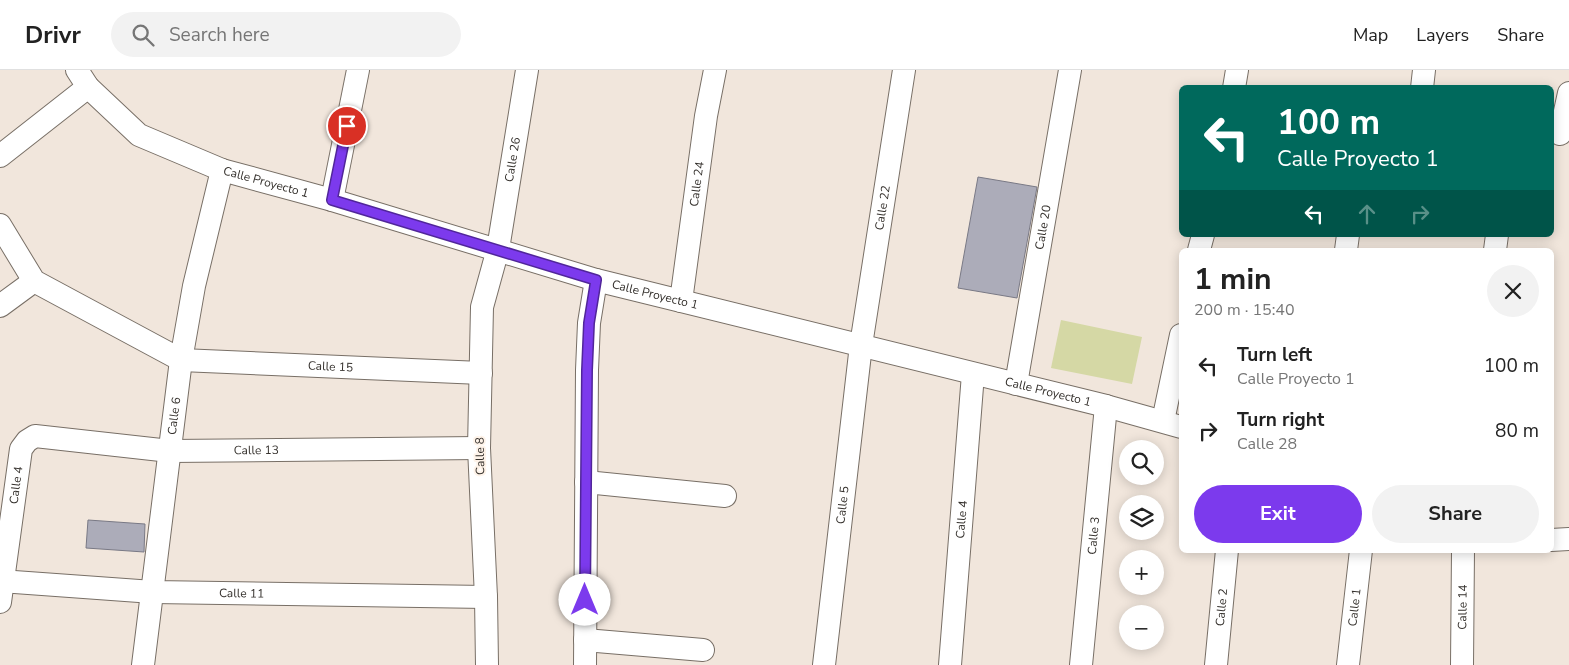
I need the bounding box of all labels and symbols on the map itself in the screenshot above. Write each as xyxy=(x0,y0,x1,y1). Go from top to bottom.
pin xyxy=(326,105,368,147)
street label: Calle 26 xyxy=(501,136,524,183)
street label: Calle 24 xyxy=(686,161,708,208)
street label: Calle Proyecto 1 xyxy=(221,163,311,201)
street label: Calle 22 xyxy=(871,184,894,231)
street label: Calle 20 xyxy=(1031,204,1055,251)
street label: Calle Proyecto 1 xyxy=(610,276,700,313)
street label: Calle 15 xyxy=(308,358,353,375)
street label: Calle Proyecto 1 xyxy=(1003,373,1093,410)
street label: Calle 6 xyxy=(164,396,184,436)
street label: Calle 8 xyxy=(472,437,488,475)
street label: Calle 13 xyxy=(234,442,279,458)
street label: Calle 4 xyxy=(6,465,27,505)
street label: Calle 5 xyxy=(832,485,853,525)
street label: Calle 4 xyxy=(952,500,971,539)
street label: Calle 3 xyxy=(1084,516,1103,555)
position arrow xyxy=(558,573,610,625)
street label: Calle 14 xyxy=(1454,584,1471,630)
street label: Calle 11 xyxy=(219,585,264,602)
street label: Calle 2 xyxy=(1212,588,1231,627)
street label: Calle 1 xyxy=(1344,588,1365,627)

